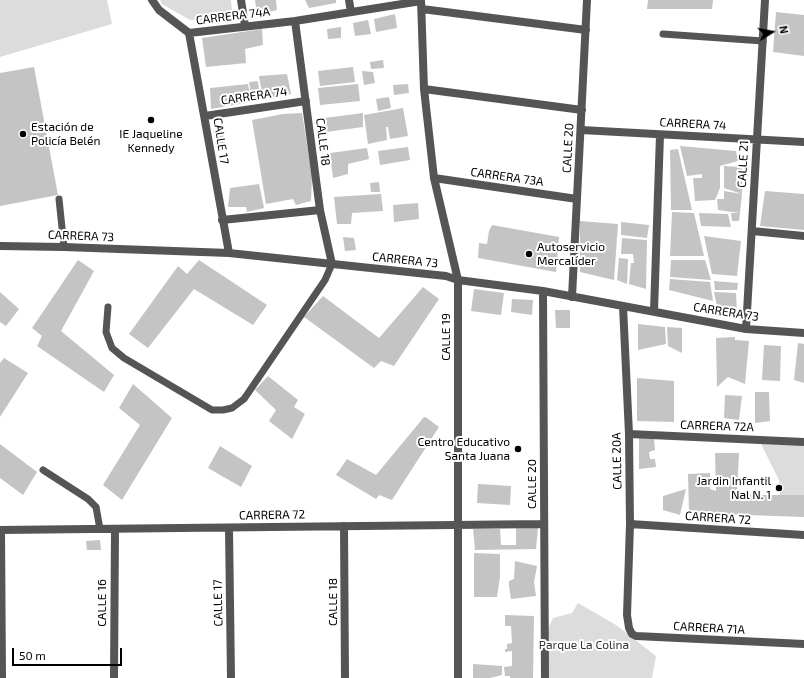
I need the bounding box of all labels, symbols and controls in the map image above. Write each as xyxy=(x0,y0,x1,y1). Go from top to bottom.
street label: CARRERA 74A xyxy=(195,4,271,28)
north arrow xyxy=(752,12,792,52)
text: N xyxy=(777,24,791,35)
street label: CARRERA 74 xyxy=(220,84,288,108)
marker: IE Jaqueline Kennedy xyxy=(146,115,156,125)
street label: CARRERA 74 xyxy=(659,115,727,133)
street label: CALLE 17 xyxy=(210,117,232,165)
street label: CALLE 18 xyxy=(313,117,333,167)
place label: Estación de Policía Belén xyxy=(31,120,100,148)
street label: CALLE 20 xyxy=(560,123,576,173)
place label: IE Jaqueline Kennedy xyxy=(119,127,183,155)
marker: Estación de Policía Belén xyxy=(18,129,28,139)
street label: CALLE 21 xyxy=(735,140,751,188)
street label: CARRERA 73A xyxy=(470,165,544,189)
street label: CARRERA 73 xyxy=(48,228,114,244)
place label: Autoservicio Mercalíder xyxy=(537,240,605,268)
street label: CARRERA 73 xyxy=(371,249,439,271)
marker: Autoservicio Mercalíder xyxy=(524,249,534,259)
street label: CARRERA 73 xyxy=(692,300,760,324)
street label: CALLE 19 xyxy=(439,313,453,361)
street label: CARRERA 72A xyxy=(680,418,754,434)
street label: CALLE 20A xyxy=(609,432,625,490)
place label: Centro Educativo Santa Juana xyxy=(417,435,510,463)
marker: Centro Educativo Santa Juana xyxy=(513,444,523,454)
street label: CALLE 20 xyxy=(525,459,539,509)
place label: Jardin Infantil Nal N. 1 xyxy=(697,474,771,502)
marker: Jardin Infantil Nal N. 1 xyxy=(774,483,784,493)
street label: CARRERA 72 xyxy=(239,507,305,523)
street label: CARRERA 72 xyxy=(684,509,752,527)
street label: CALLE 18 xyxy=(326,578,340,626)
street label: CALLE 16 xyxy=(95,579,109,627)
street label: CALLE 17 xyxy=(210,579,226,627)
street label: CARRERA 71A xyxy=(673,619,745,637)
park label: Parque La Colina xyxy=(539,638,629,652)
scale bar xyxy=(14,640,124,666)
text: 50 m xyxy=(19,648,46,662)

